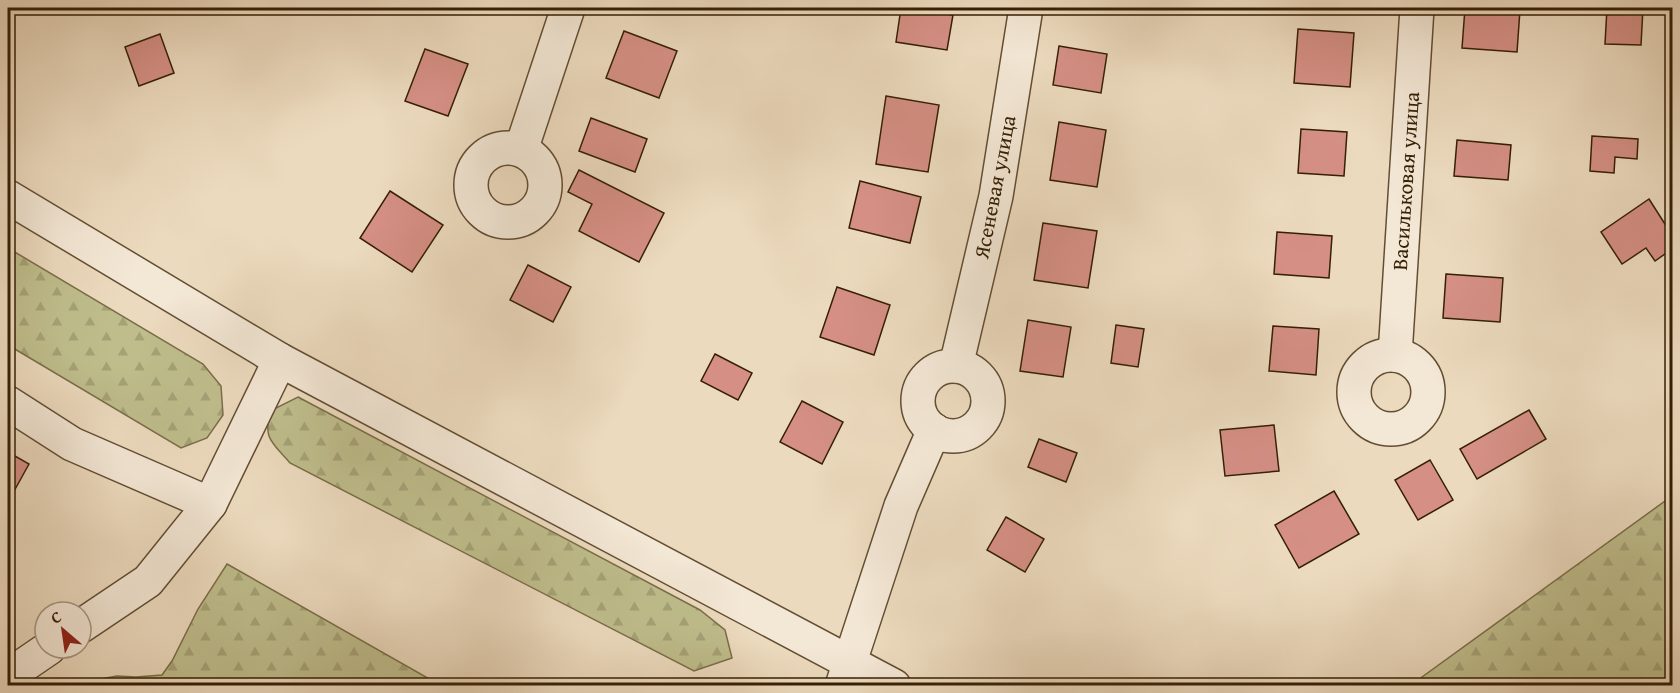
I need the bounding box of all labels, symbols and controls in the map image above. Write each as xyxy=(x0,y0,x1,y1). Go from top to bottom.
street label: Васильковая улица xyxy=(1384,91,1427,271)
street label: Ясеневая улица xyxy=(965,112,1024,262)
north arrow xyxy=(33,600,93,660)
text: С xyxy=(46,604,66,630)

